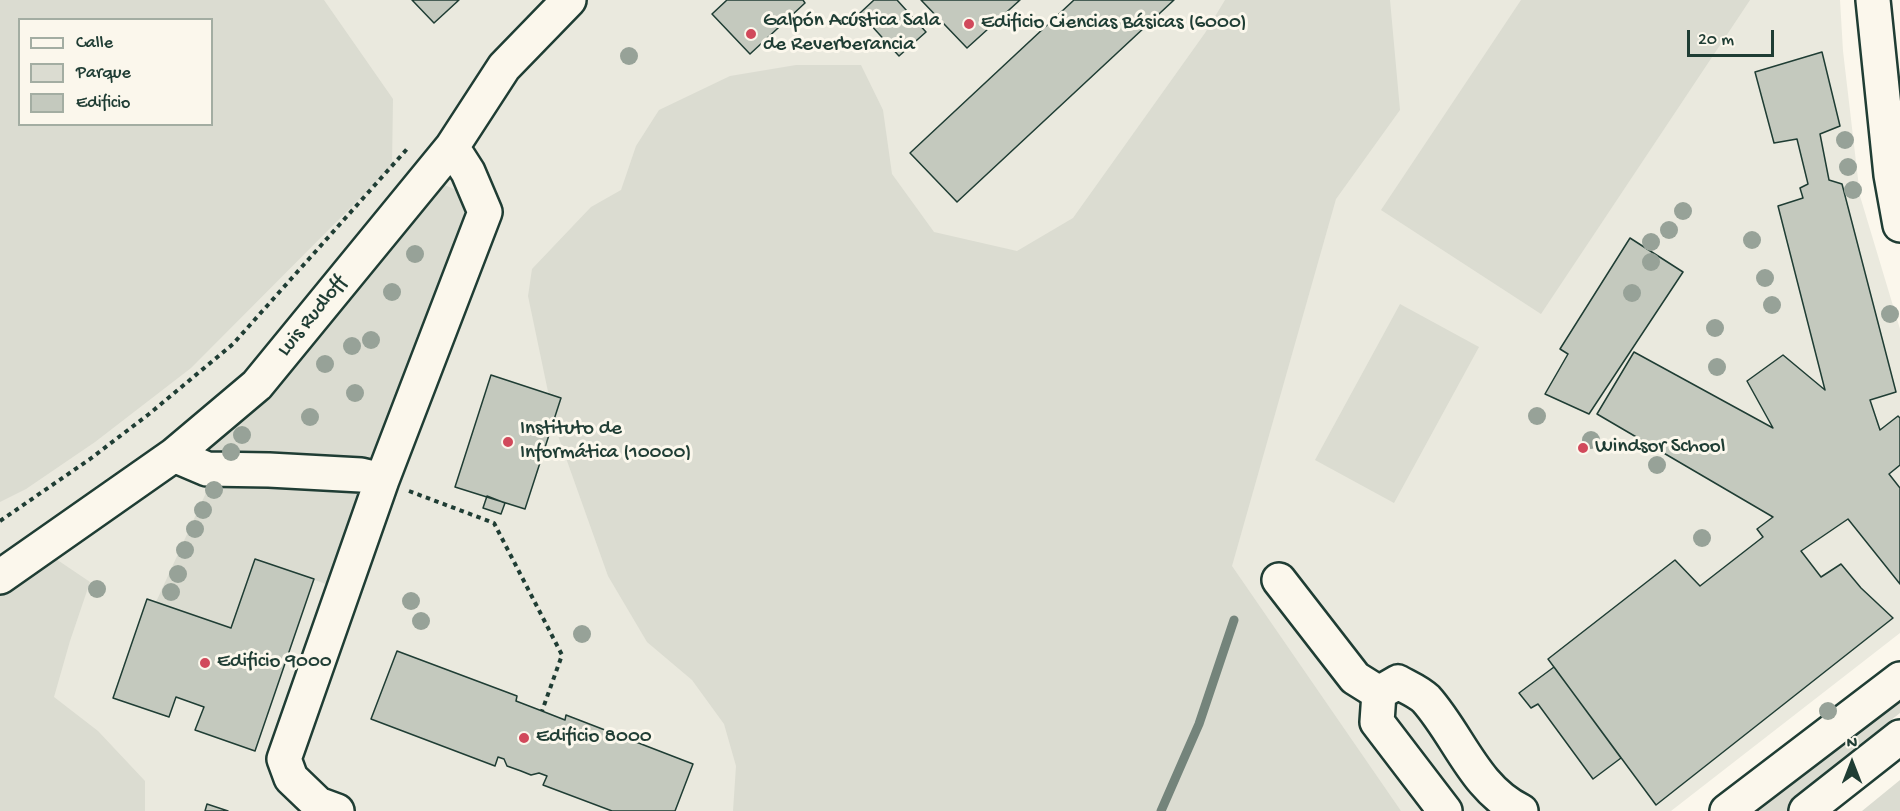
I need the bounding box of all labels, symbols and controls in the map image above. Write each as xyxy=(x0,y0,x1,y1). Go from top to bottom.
place label: Galpón Acústica Sala de Reverberancia xyxy=(763,9,940,59)
place label: Edificio Ciencias Básicas (6000) xyxy=(981,11,1247,37)
marker: Edificio Ciencias Básicas (6000) xyxy=(962,17,976,31)
legend xyxy=(18,18,213,126)
scale bar xyxy=(1690,18,1777,56)
marker: Galpón Acústica Sala de Reverberancia xyxy=(744,27,758,41)
text: 20 m xyxy=(1698,30,1734,51)
text: Calle xyxy=(76,33,113,54)
text: Parque xyxy=(76,63,131,84)
text: Edificio xyxy=(76,93,130,114)
street label: Luis Rudloff xyxy=(273,272,353,362)
place label: Instituto de Informática (10000) xyxy=(520,417,691,467)
marker: Instituto de Informática (10000) xyxy=(501,435,515,449)
place label: Windsor School xyxy=(1595,435,1725,461)
marker: Windsor School xyxy=(1576,441,1590,455)
place label: Edificio 9000 xyxy=(217,650,332,676)
marker: Edificio 9000 xyxy=(198,656,212,670)
place label: Edificio 8000 xyxy=(536,725,652,751)
marker: Edificio 8000 xyxy=(517,731,531,745)
north arrow xyxy=(1822,733,1882,793)
text: N xyxy=(1847,735,1857,754)

